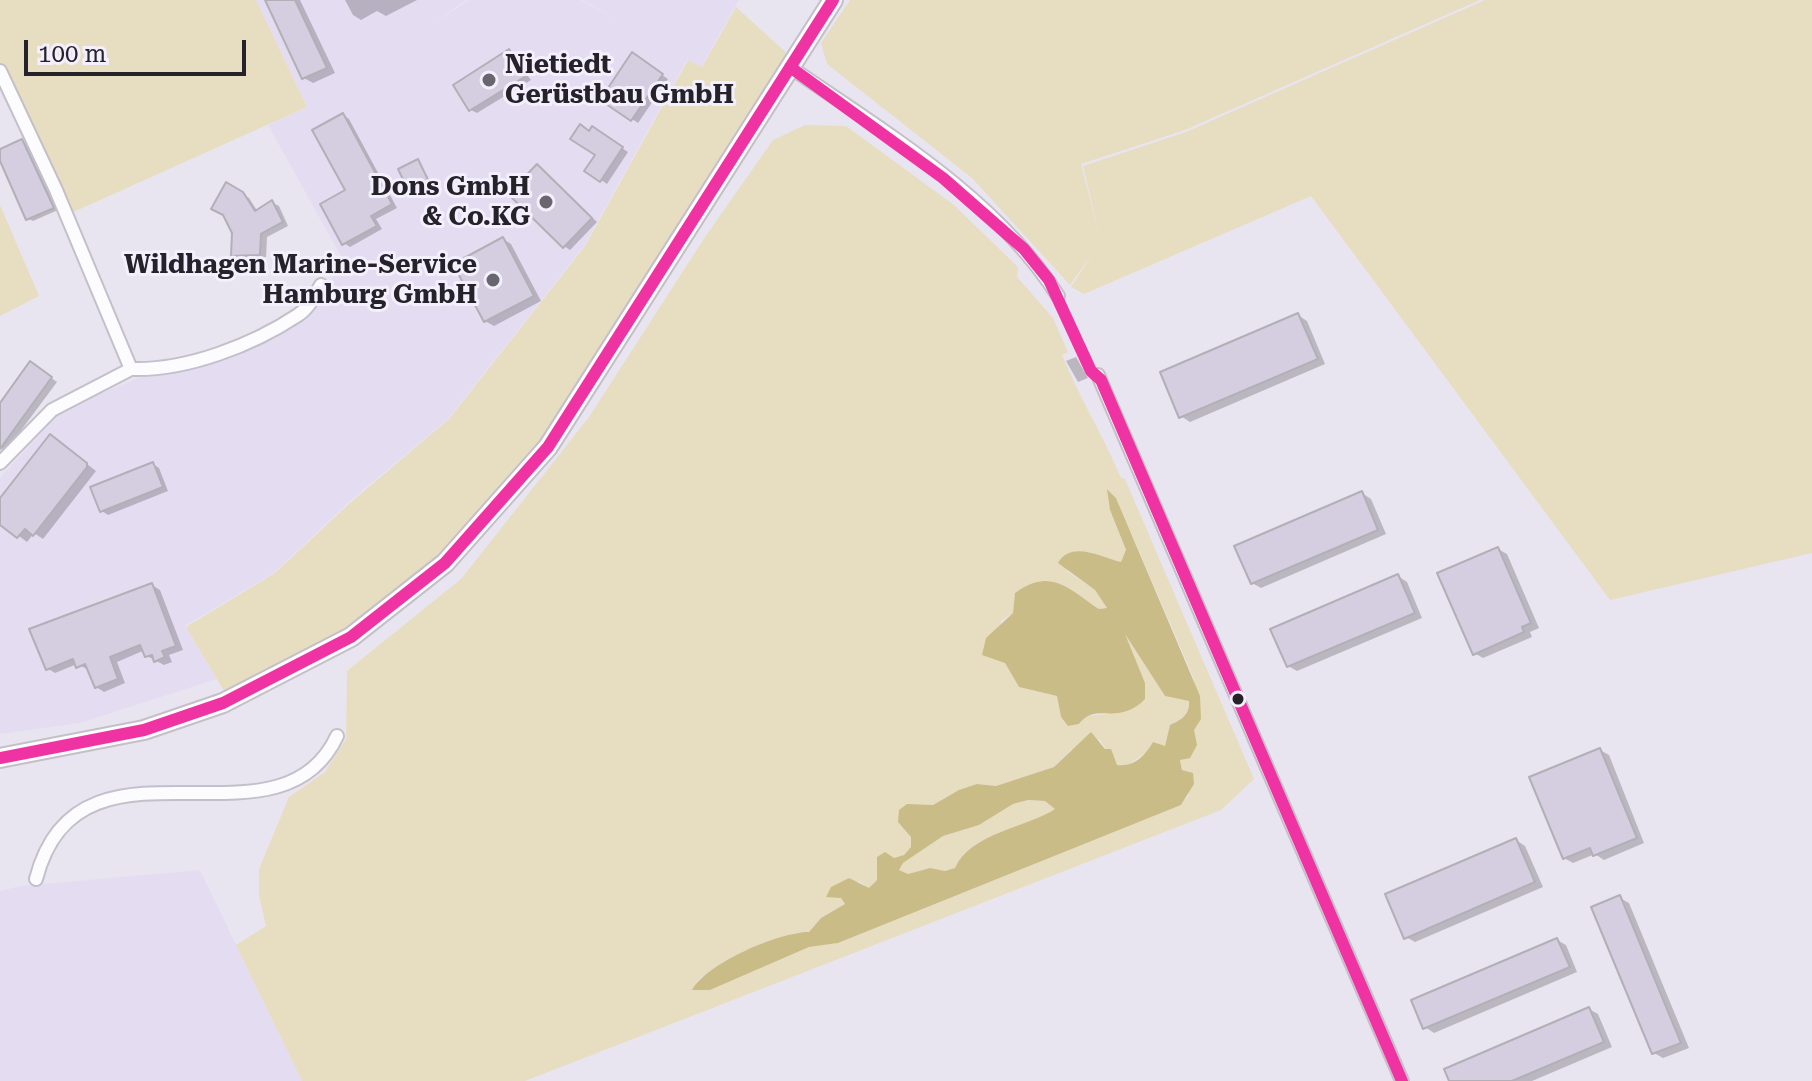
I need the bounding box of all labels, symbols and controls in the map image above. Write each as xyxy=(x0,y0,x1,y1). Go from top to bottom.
scale bar xyxy=(28,24,250,74)
text: 100 m xyxy=(38,40,106,68)
place label: Nietiedt Gerüstbau GmbH xyxy=(505,49,734,110)
marker: Nietiedt Gerüstbau GmbH xyxy=(480,71,498,89)
place label: Dons GmbH & Co.KG xyxy=(371,171,530,232)
marker: Dons GmbH & Co.KG xyxy=(537,193,555,211)
place label: Wildhagen Marine-Service Hamburg GmbH xyxy=(124,249,477,310)
marker: Wildhagen Marine-Service Hamburg GmbH xyxy=(484,271,502,289)
unlabelled marker xyxy=(1230,691,1246,707)

